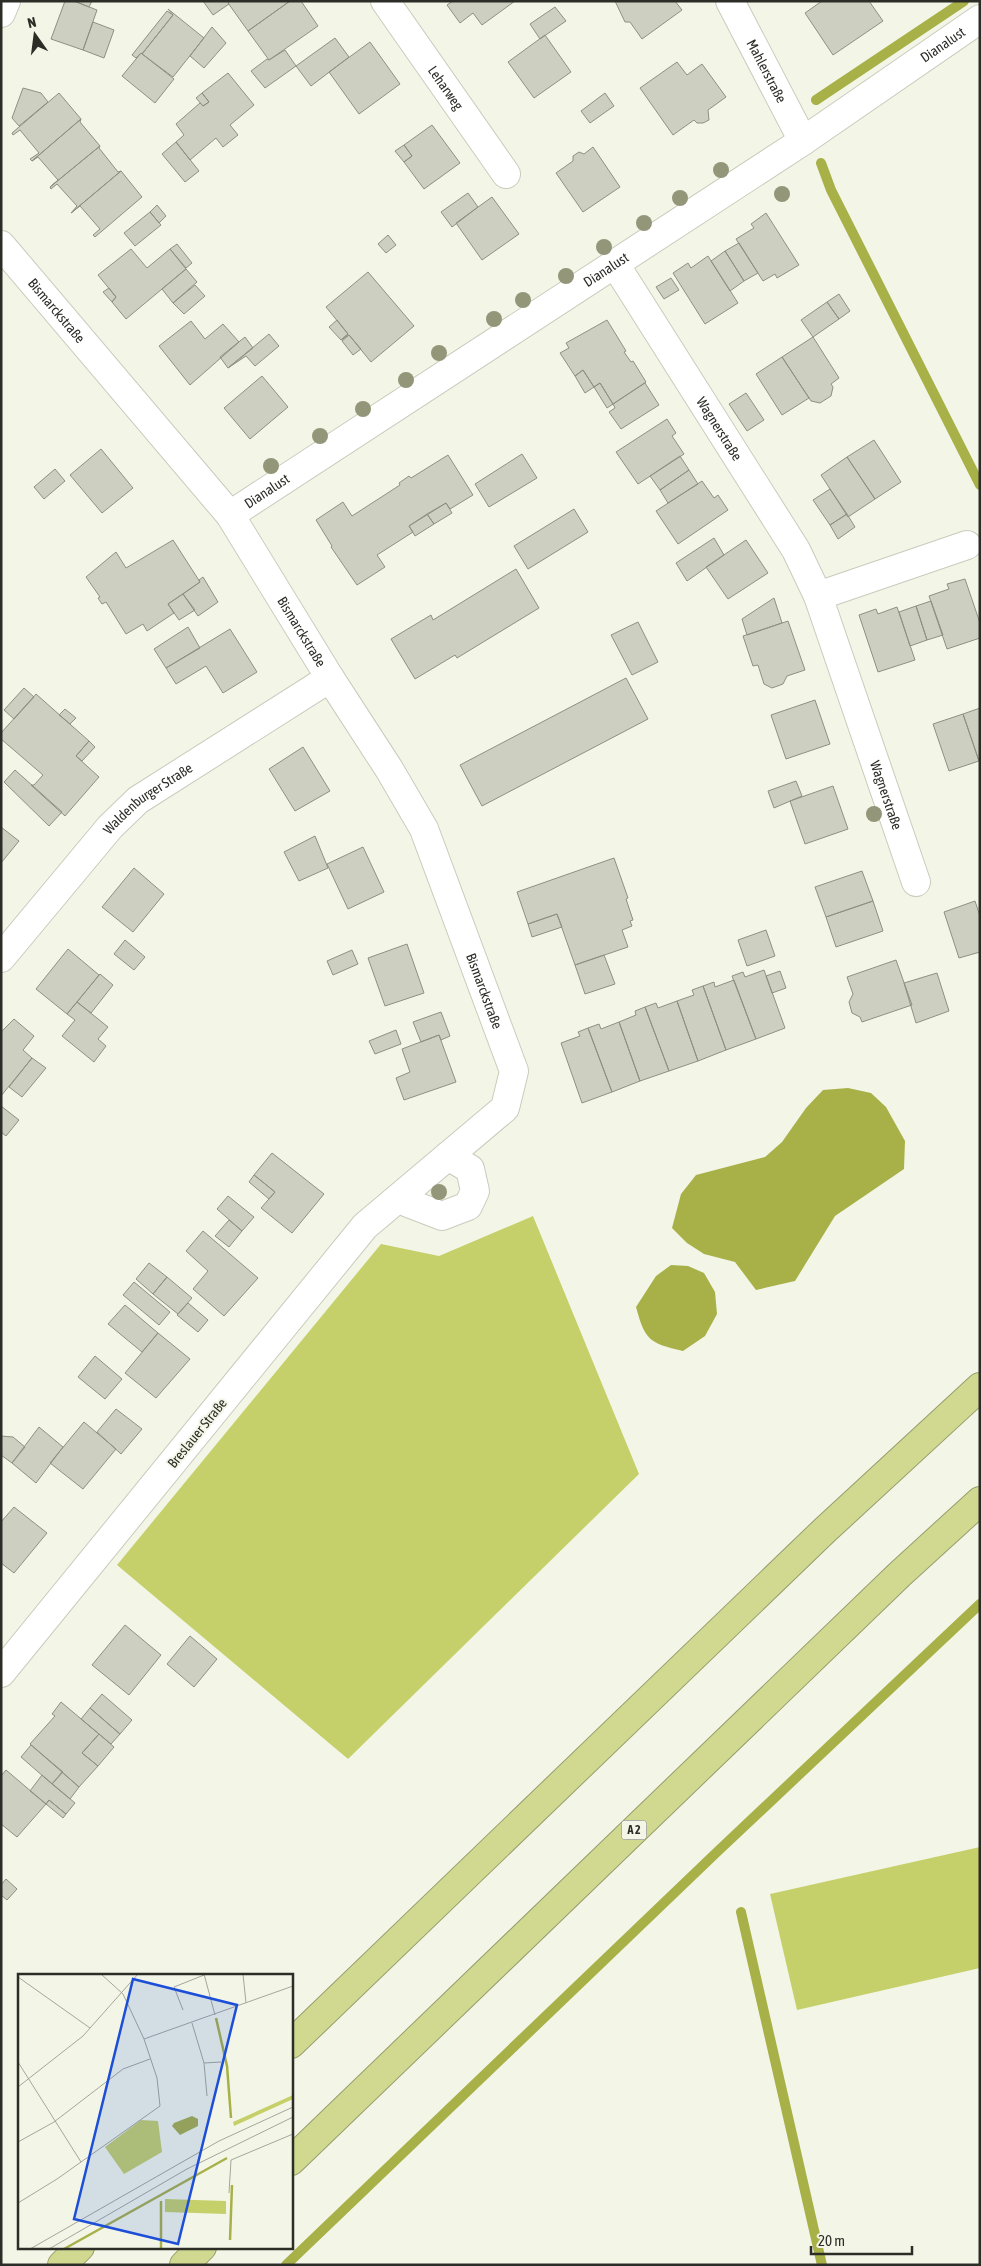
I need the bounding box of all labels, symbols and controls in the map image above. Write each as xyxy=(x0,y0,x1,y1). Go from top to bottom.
north arrow xyxy=(10,10,60,60)
text: N xyxy=(26,14,38,31)
street label: Dianalust xyxy=(917,24,968,66)
street label: Mahlerstraße xyxy=(743,37,790,105)
street label: Leharweg xyxy=(425,63,467,113)
street label: Dianalust xyxy=(581,249,631,290)
street label: Bismarckstraße xyxy=(25,275,88,346)
street label: Wagnerstraße xyxy=(693,394,745,463)
street label: Dianalust xyxy=(241,470,292,511)
street label: Bismarckstraße xyxy=(274,594,329,670)
street label: Wagnerstraße xyxy=(867,759,905,832)
street label: Waldenburger Straße xyxy=(100,760,195,837)
street label: Bismarckstraße xyxy=(463,951,506,1031)
street label: Breslauer Straße xyxy=(164,1395,230,1471)
road number: A 2 xyxy=(622,1820,646,1840)
inset map xyxy=(18,1974,292,2248)
scale bar xyxy=(811,2224,912,2256)
text: 20 m xyxy=(818,2232,845,2249)

